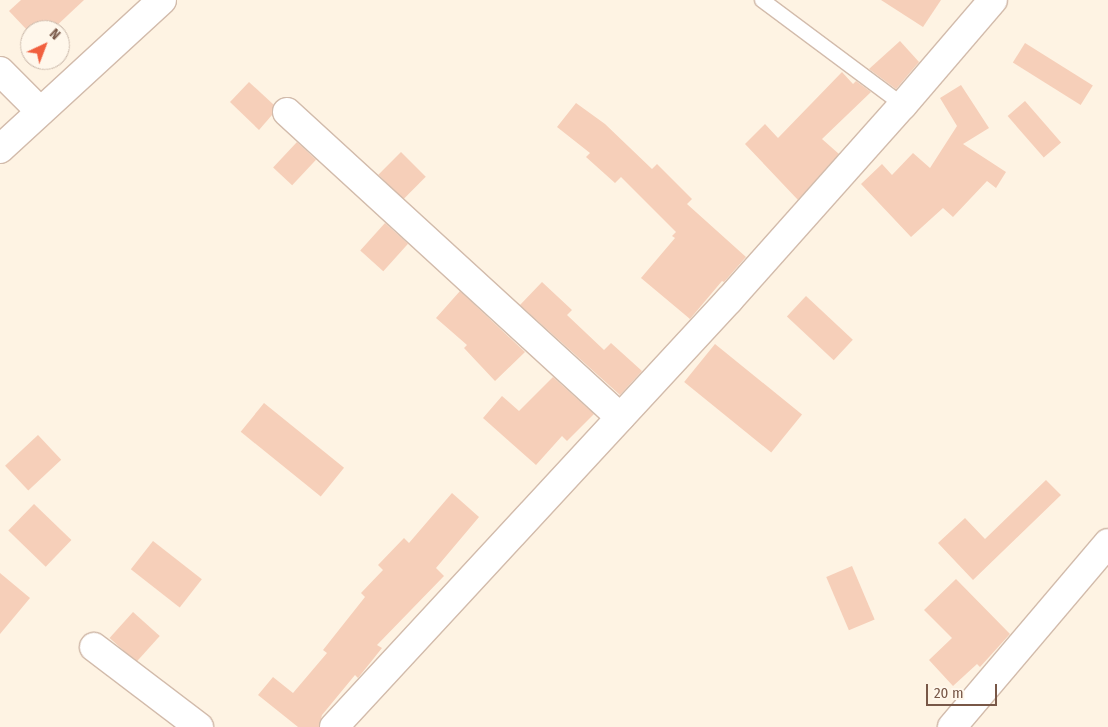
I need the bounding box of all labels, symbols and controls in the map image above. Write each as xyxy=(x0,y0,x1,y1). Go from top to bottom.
north arrow xyxy=(20,20,70,70)
text: N xyxy=(46,25,64,43)
scale bar xyxy=(928,674,999,706)
text: 20 m xyxy=(934,684,964,702)

